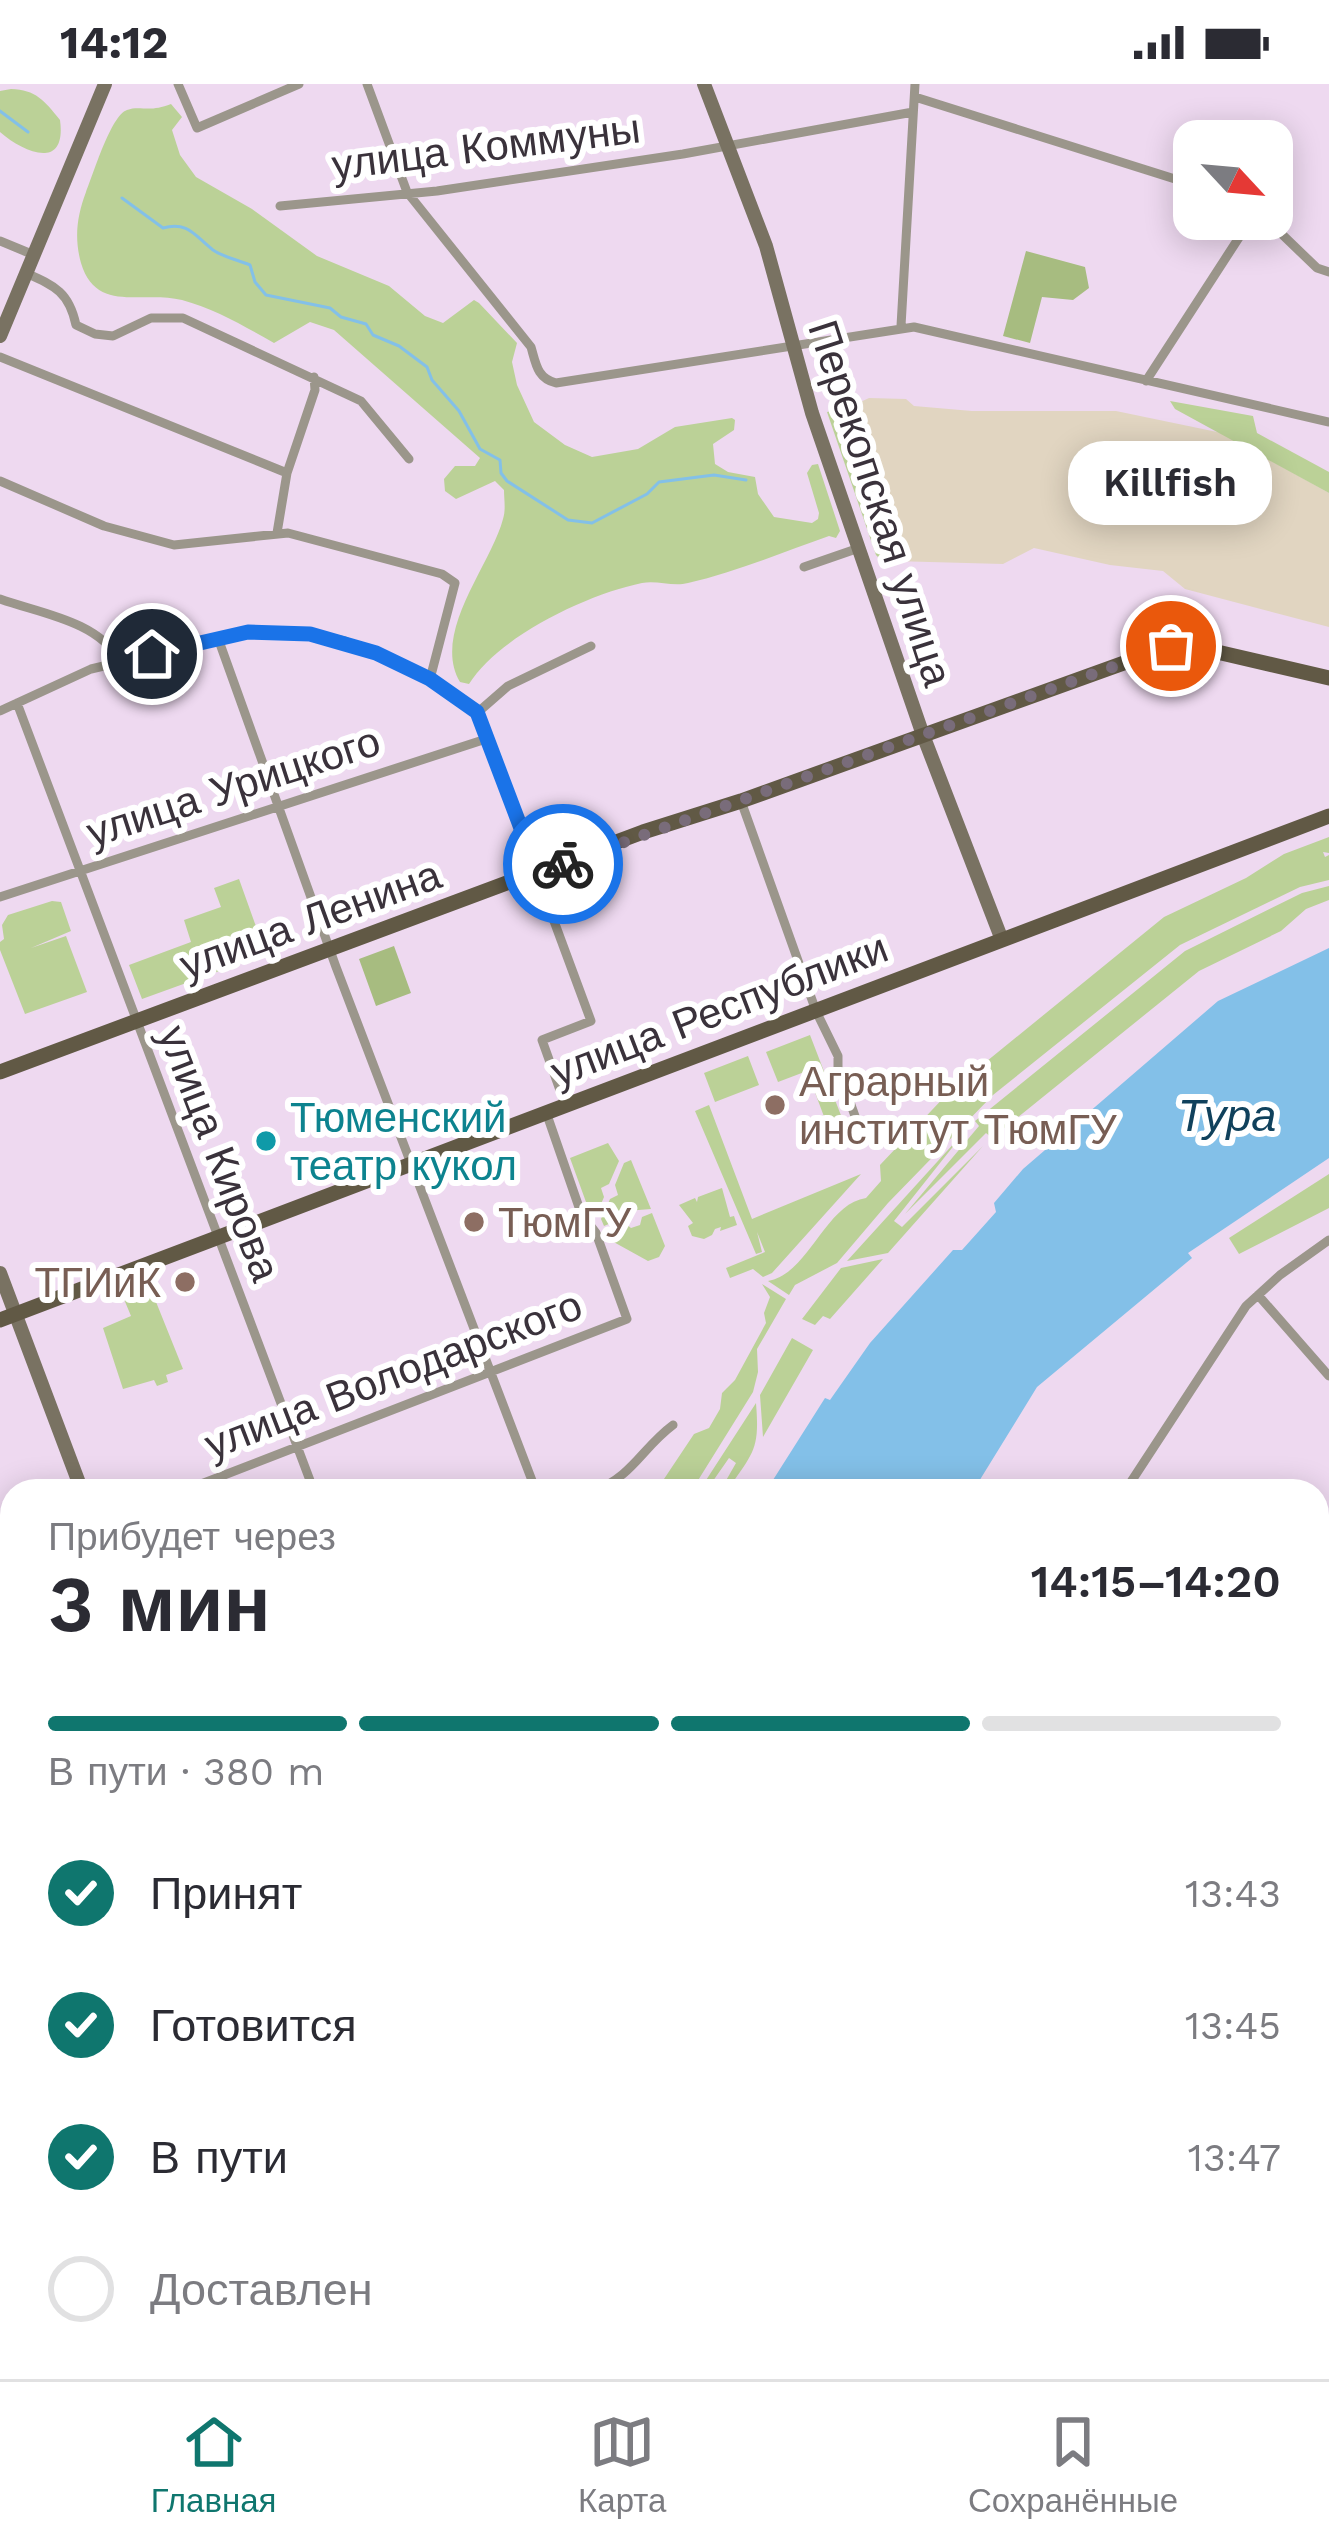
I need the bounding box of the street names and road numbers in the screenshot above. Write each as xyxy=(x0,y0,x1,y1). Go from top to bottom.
street label: улица Коммуны xyxy=(329,103,643,190)
street label: Перекопская улица xyxy=(798,314,963,693)
street label: улица Урицкого xyxy=(80,716,386,857)
street label: улица Ленина xyxy=(173,849,448,989)
street label: улица Республики xyxy=(544,923,894,1096)
street label: улица Кирова xyxy=(148,1019,291,1288)
street label: улица Володарского xyxy=(198,1280,589,1469)

